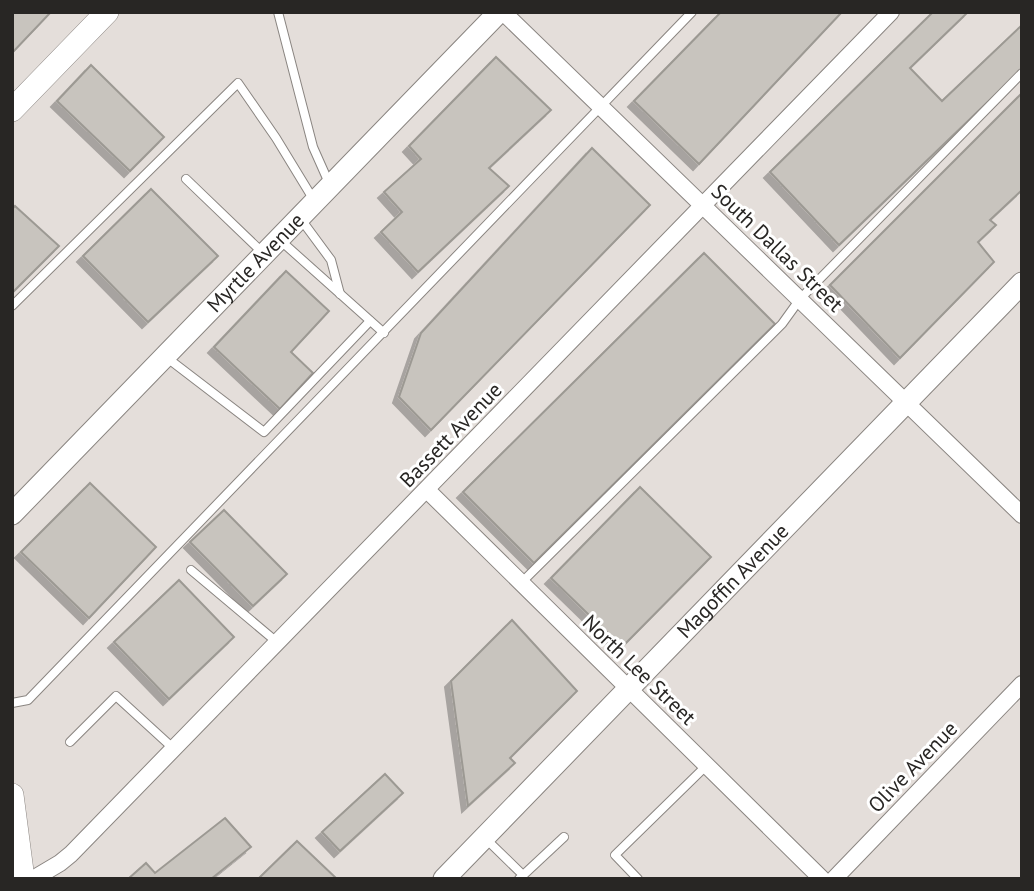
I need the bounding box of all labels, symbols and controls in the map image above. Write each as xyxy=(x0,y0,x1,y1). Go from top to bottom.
street label: South Dallas Street xyxy=(706,178,849,317)
street label: Myrtle Avenue xyxy=(201,207,310,318)
street label: Bassett Avenue xyxy=(394,376,508,493)
street label: Magoffin Avenue xyxy=(671,518,794,644)
street label: North Lee Street xyxy=(577,609,702,731)
street label: Olive Avenue xyxy=(862,715,963,818)

